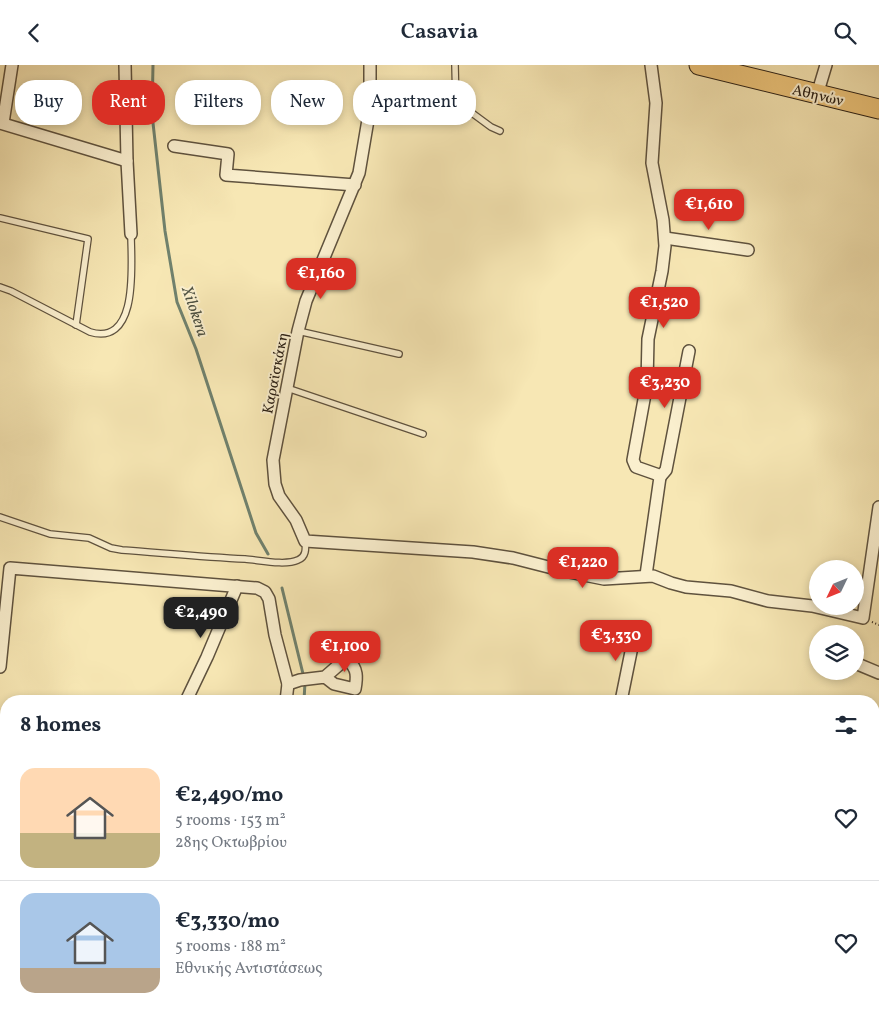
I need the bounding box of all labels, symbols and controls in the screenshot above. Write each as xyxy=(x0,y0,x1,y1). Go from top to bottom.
text: Casavia xyxy=(401,17,478,48)
icon: back xyxy=(20,19,48,47)
icon: search xyxy=(831,19,859,47)
chip: Buy xyxy=(15,80,82,125)
chip: Rent xyxy=(92,80,165,125)
chip: Filters xyxy=(175,80,261,125)
chip: New xyxy=(271,80,343,125)
chip: Apartment xyxy=(353,80,476,125)
street label: Αθηνών xyxy=(790,80,845,113)
pin: €1,610 xyxy=(668,189,750,231)
text: €1,610 xyxy=(685,194,733,216)
pin: €1,160 xyxy=(280,257,362,300)
text: €1,160 xyxy=(297,263,345,285)
water label: Xilokera xyxy=(175,282,213,340)
pin: €1,520 xyxy=(623,287,705,329)
text: €1,520 xyxy=(640,292,688,314)
street label: Καραϊσκάκη xyxy=(258,331,295,416)
pin: €3,230 xyxy=(624,367,706,409)
text: €3,230 xyxy=(640,372,690,394)
pin: €1,220 xyxy=(542,547,624,589)
text: €1,220 xyxy=(558,552,608,574)
north arrow xyxy=(809,560,864,615)
map controls xyxy=(809,560,864,680)
pin: €2,490 xyxy=(160,597,242,639)
text: €2,490 xyxy=(175,602,227,624)
pin: €3,330 xyxy=(575,619,657,662)
text: €3,330 xyxy=(591,625,641,647)
button: layers xyxy=(809,625,864,680)
pin: €1,100 xyxy=(304,631,386,673)
text: €1,100 xyxy=(320,636,370,658)
text: 8 homes xyxy=(20,711,101,740)
icon: filters xyxy=(832,711,860,739)
text: €2,490/mo xyxy=(175,781,283,810)
icon: home xyxy=(60,788,120,848)
icon: heart xyxy=(832,804,860,832)
text: 5 rooms · 153 m² xyxy=(175,810,286,832)
text: 28ης Οκτωβρίου xyxy=(175,832,287,854)
text: €3,330/mo xyxy=(175,907,280,936)
icon: home xyxy=(60,913,120,973)
icon: heart xyxy=(832,929,860,957)
text: 5 rooms · 188 m² xyxy=(175,936,286,958)
text: Εθνικής Αντιστάσεως xyxy=(175,958,322,980)

